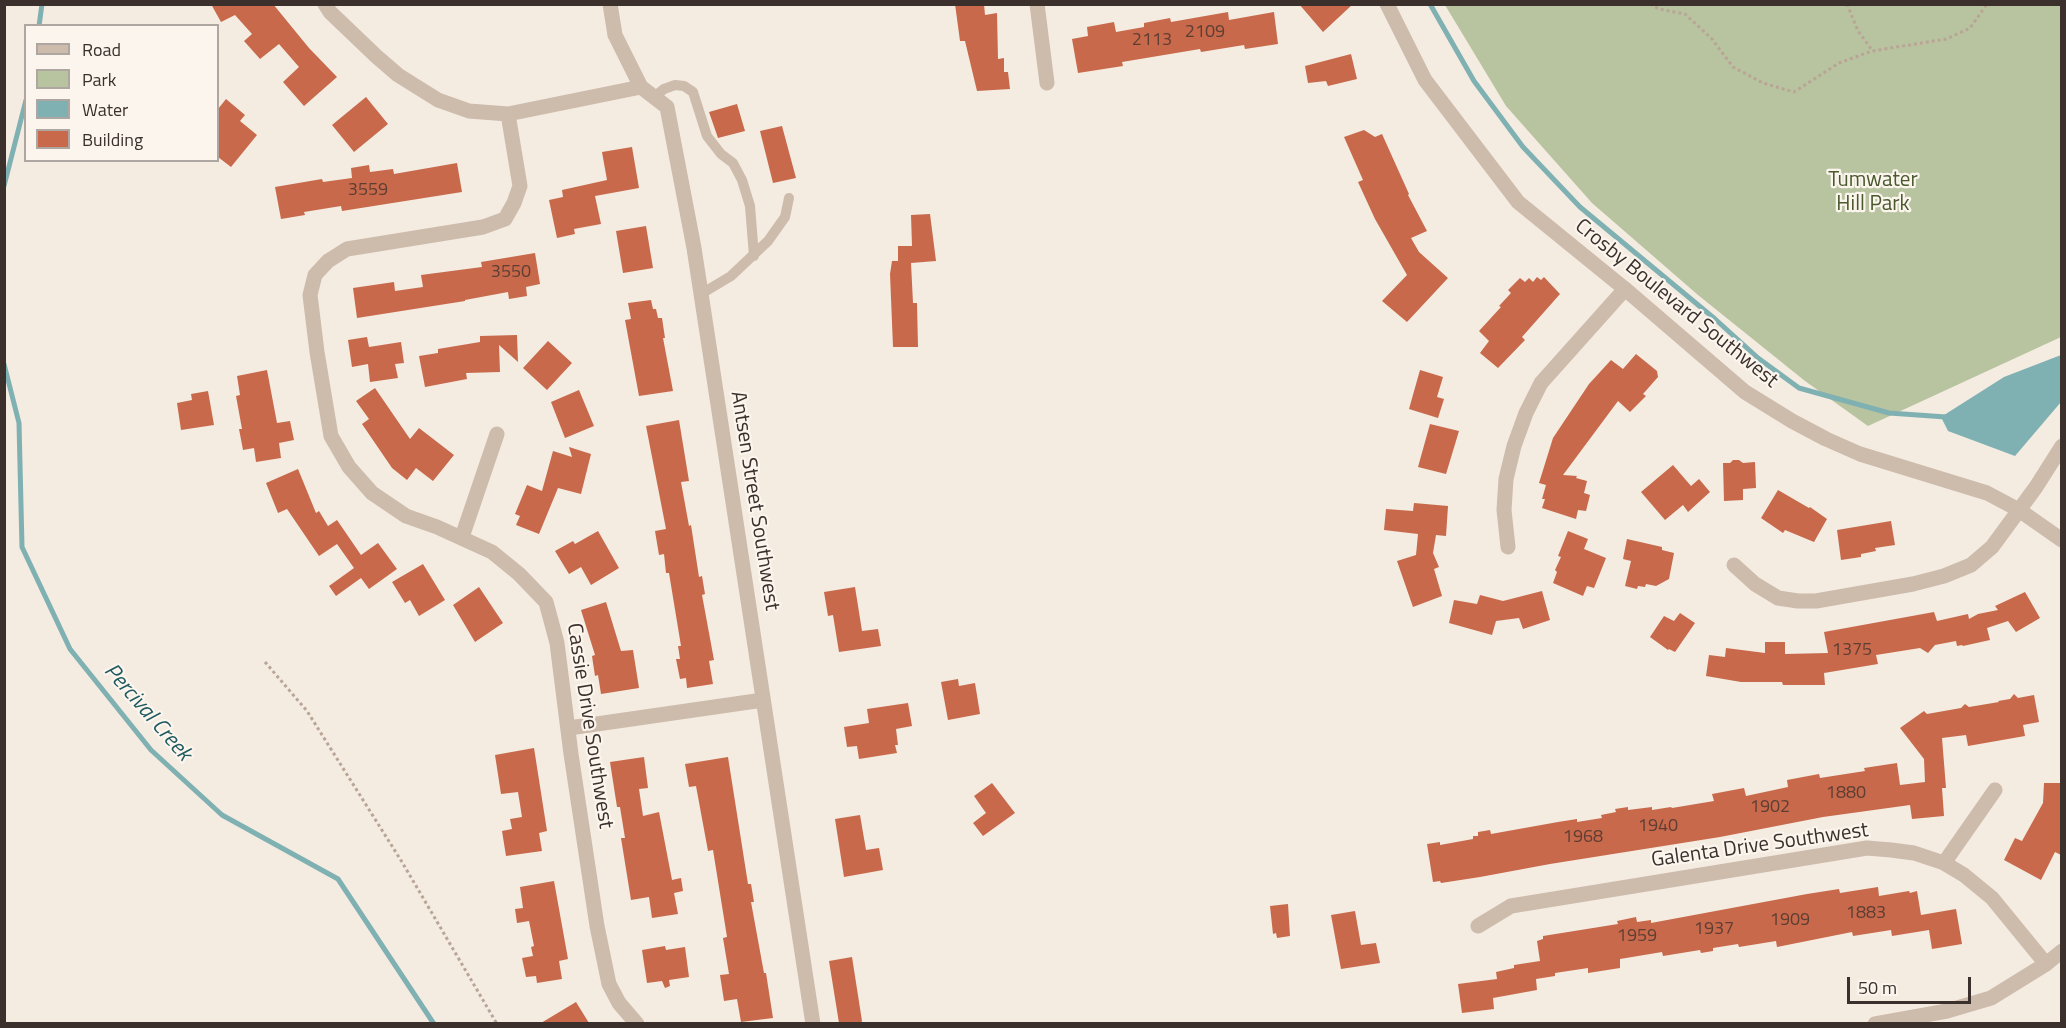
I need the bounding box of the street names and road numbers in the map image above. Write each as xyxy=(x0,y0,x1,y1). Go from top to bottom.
street label: Crosby Boulevard Southwest xyxy=(1569,214,1783,394)
street label: Antsen Street Southwest xyxy=(724,389,784,613)
street label: Cassie Drive Southwest xyxy=(560,621,618,831)
street label: Galenta Drive Southwest xyxy=(1650,818,1870,874)

